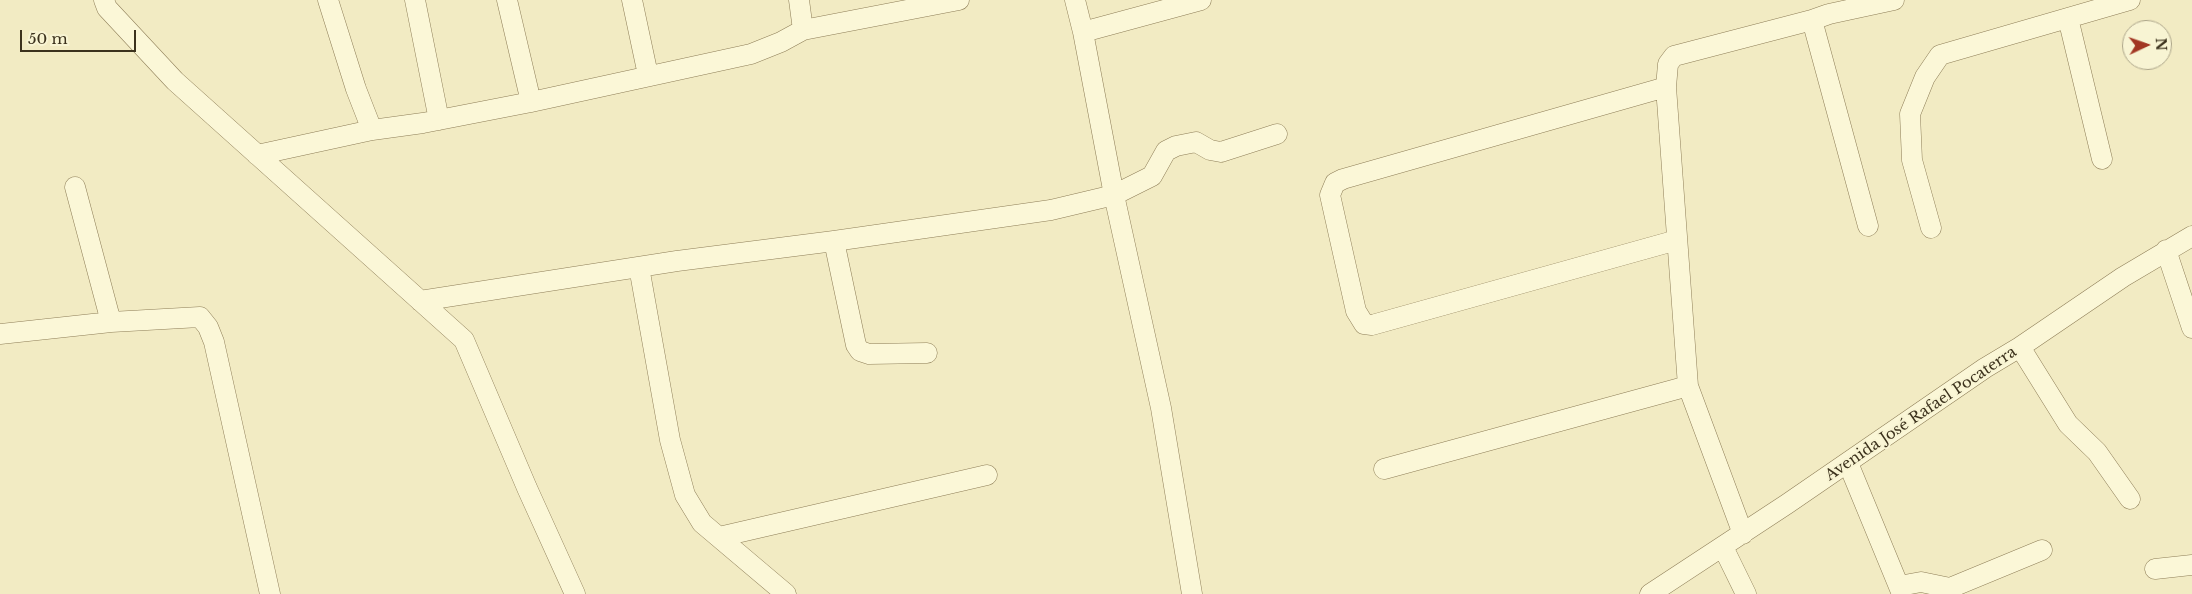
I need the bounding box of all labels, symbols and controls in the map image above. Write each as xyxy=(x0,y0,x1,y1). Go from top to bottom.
scale bar xyxy=(22,20,139,52)
north arrow xyxy=(2122,20,2172,70)
text: 50 m xyxy=(28,29,68,48)
text: N xyxy=(2152,37,2170,51)
street label: Avenida José Rafael Pocaterra xyxy=(1822,343,2020,485)

